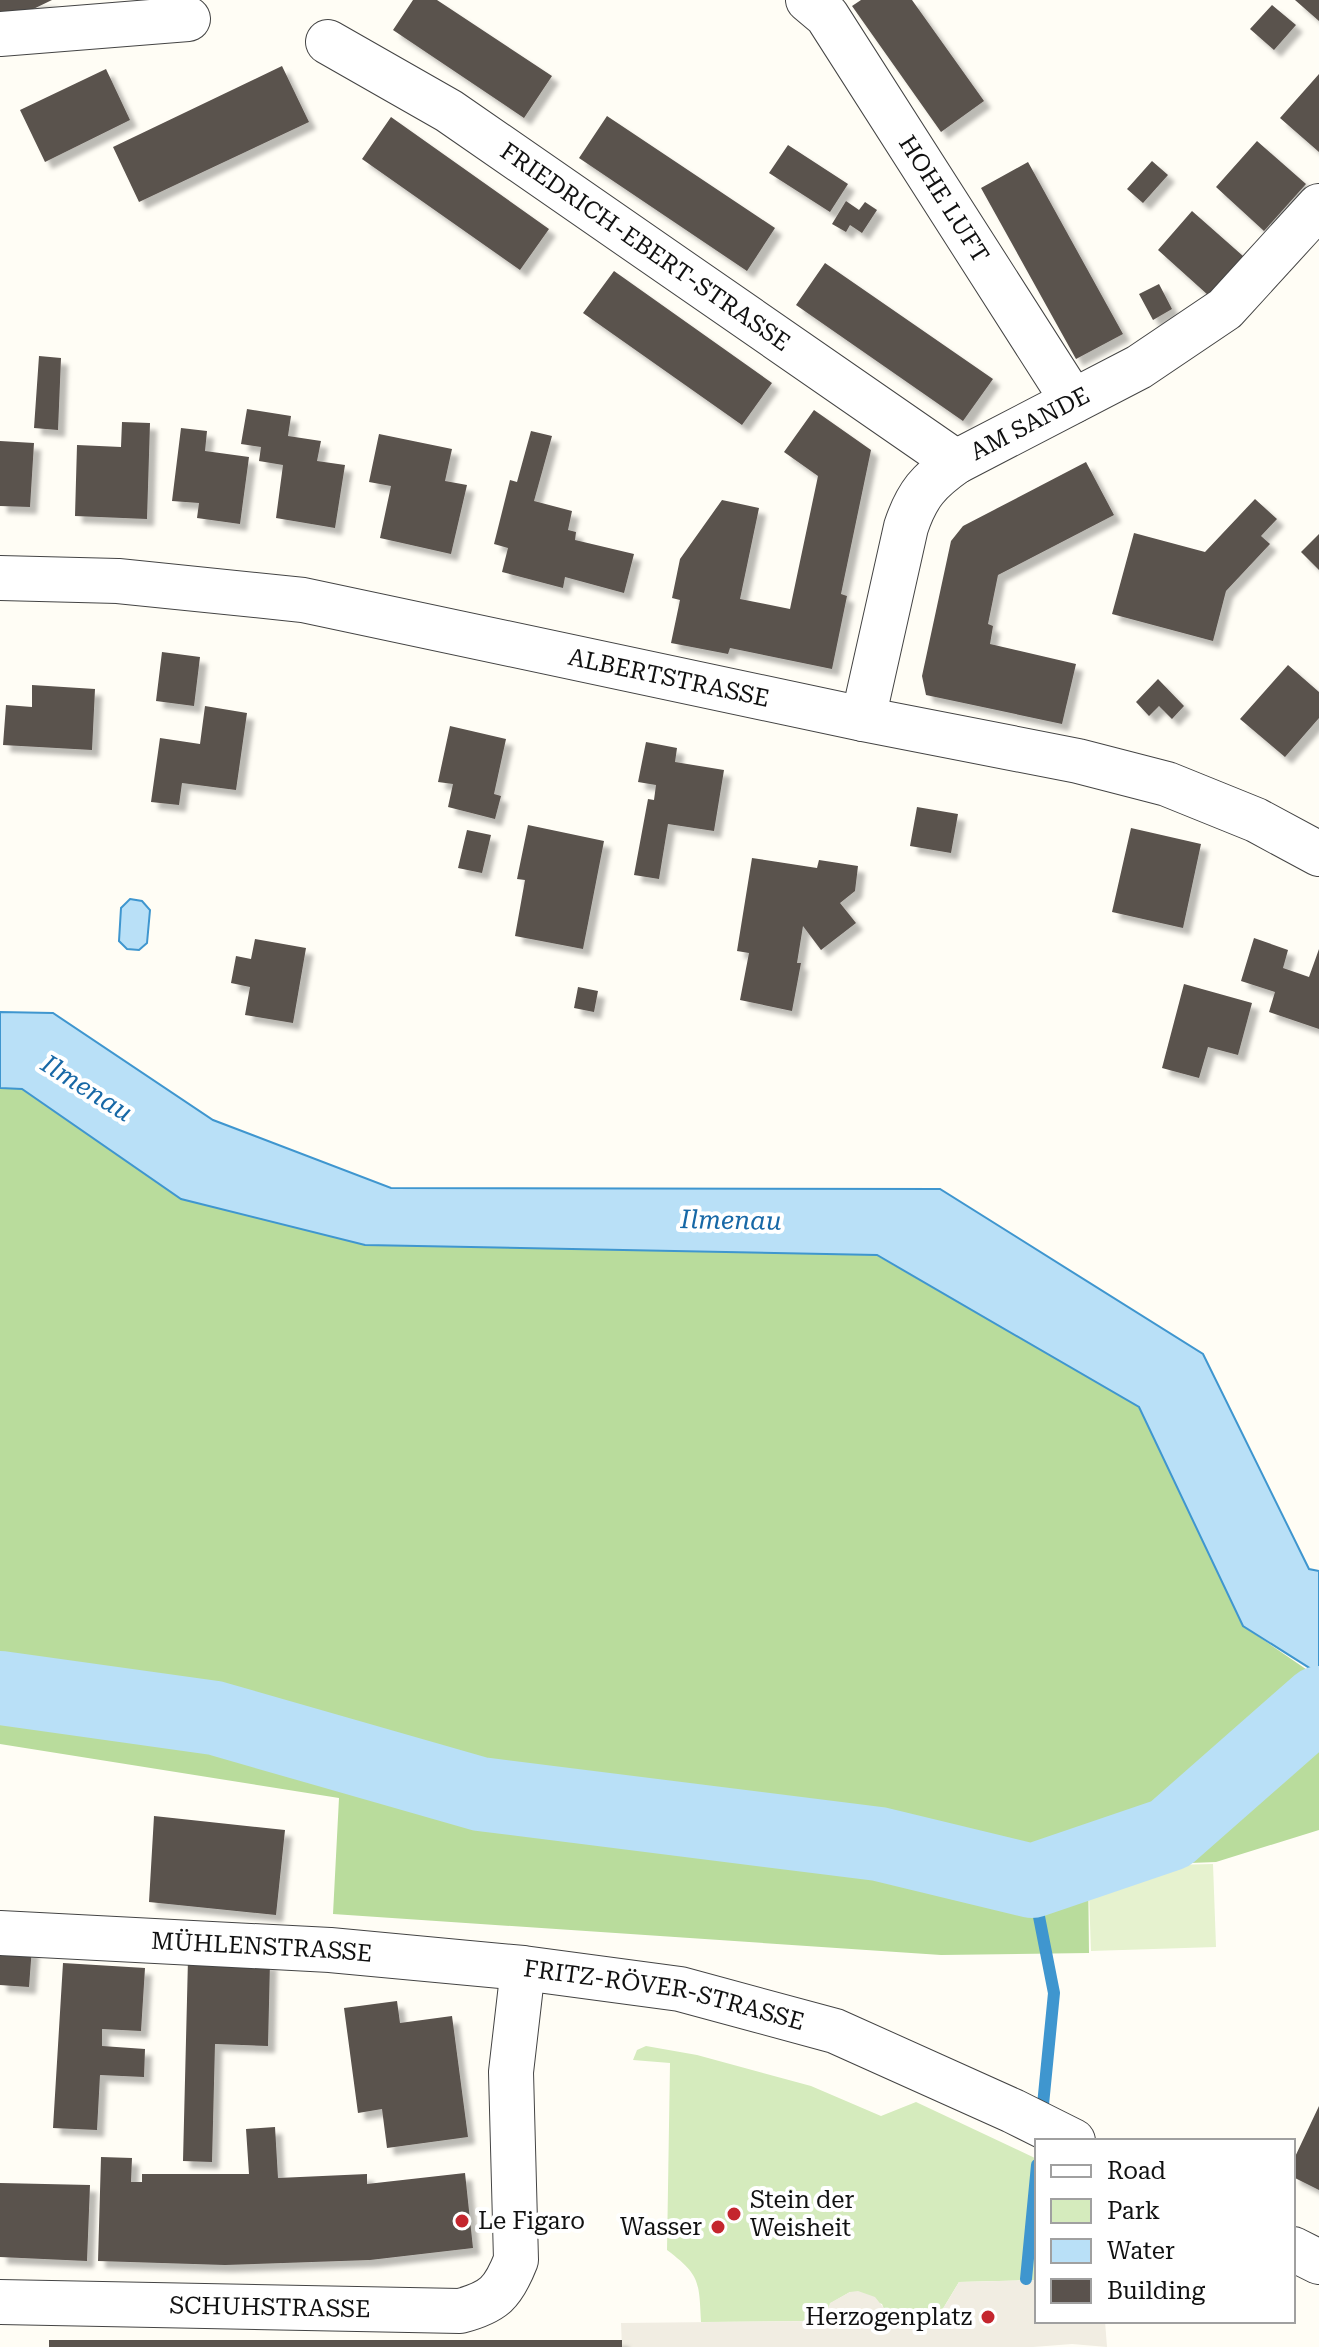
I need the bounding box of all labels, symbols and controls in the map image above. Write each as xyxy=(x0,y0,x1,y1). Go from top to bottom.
street label: HOHE LUFT xyxy=(893,130,995,268)
street label: FRIEDRICH-EBERT-STRASSE xyxy=(495,137,796,357)
street label: AM SANDE xyxy=(966,381,1094,466)
street label: ALBERTSTRASSE xyxy=(566,643,772,713)
water label: Ilmenau xyxy=(35,1048,138,1128)
water label: Ilmenau xyxy=(679,1204,782,1236)
street label: MÜHLENSTRASSE xyxy=(150,1927,373,1968)
street label: FRITZ-RÖVER-STRASSE xyxy=(522,1954,807,2036)
legend xyxy=(1035,2139,1295,2323)
text: Road xyxy=(1107,2157,1166,2185)
place label: Stein der Weisheit xyxy=(750,2186,854,2242)
text: Park xyxy=(1107,2197,1160,2225)
marker: Stein der Weisheit xyxy=(725,2205,743,2223)
place label: Le Figaro xyxy=(478,2207,585,2235)
marker: Le Figaro xyxy=(453,2212,471,2230)
place label: Wasser xyxy=(620,2213,702,2241)
marker: Wasser xyxy=(709,2218,727,2236)
text: Water xyxy=(1107,2237,1175,2265)
text: Building xyxy=(1107,2277,1205,2305)
street label: SCHUHSTRASSE xyxy=(169,2291,371,2323)
place label: Herzogenplatz xyxy=(805,2303,972,2331)
marker: Herzogenplatz xyxy=(979,2308,997,2326)

